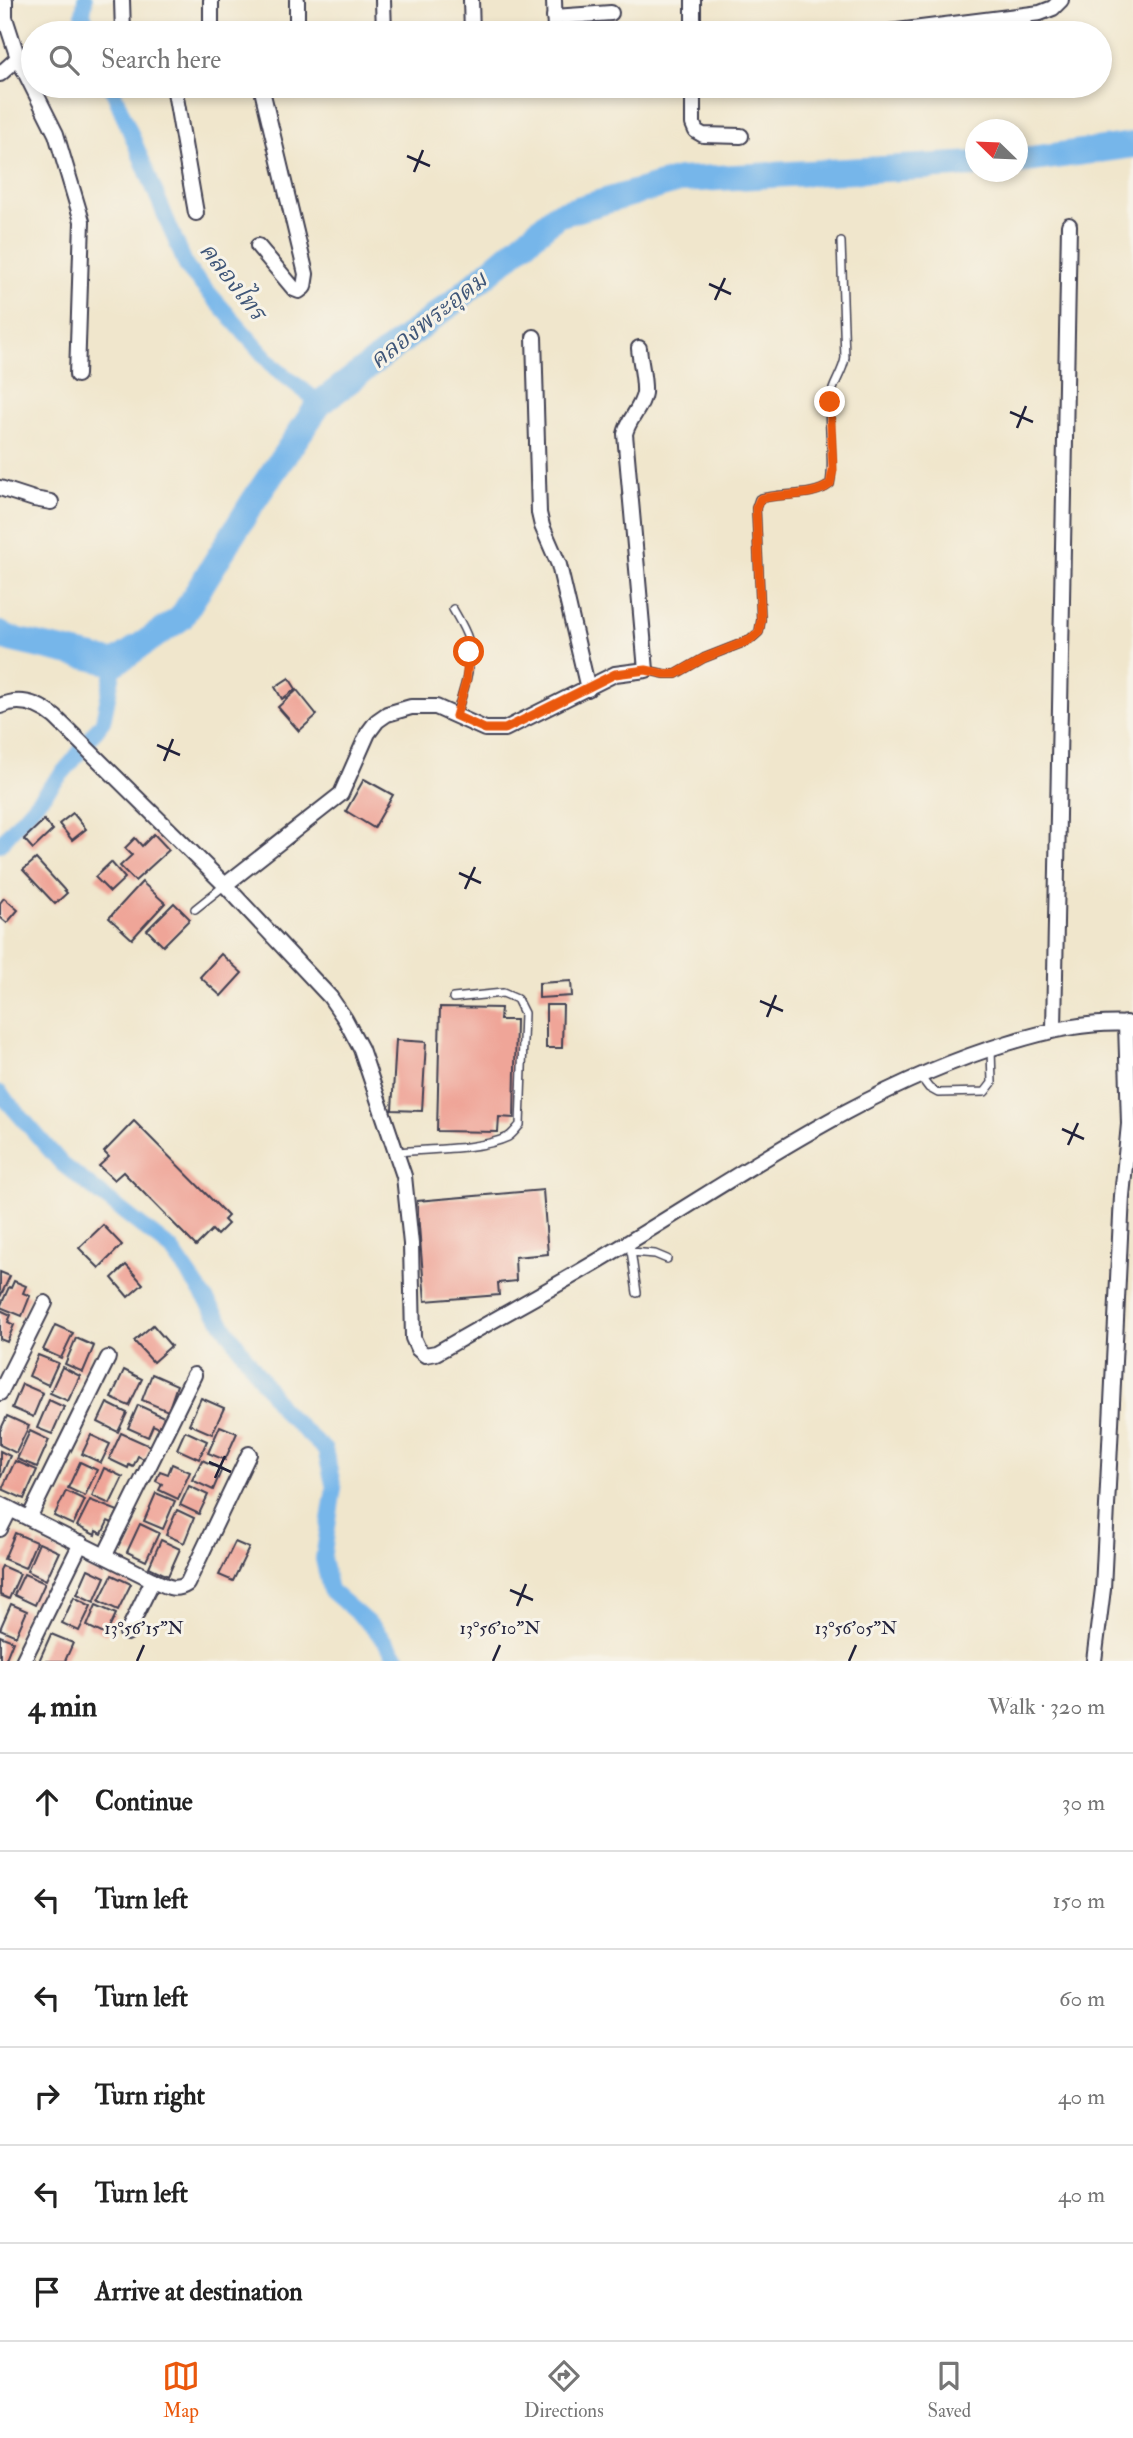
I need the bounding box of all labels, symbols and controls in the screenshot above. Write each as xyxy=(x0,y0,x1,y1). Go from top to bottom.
search box xyxy=(21,21,1112,98)
icon: search xyxy=(45,41,83,79)
text: Search here xyxy=(101,44,221,76)
north arrow xyxy=(965,119,1028,182)
water label: คลองไทร xyxy=(192,235,276,328)
water label: คลองพระอุดม xyxy=(363,264,495,376)
route end xyxy=(814,386,845,417)
route start xyxy=(453,636,484,667)
text: 13°56'15"N xyxy=(104,1617,184,1640)
text: 13°56'10"N xyxy=(460,1617,540,1640)
text: 13°56'05"N xyxy=(815,1617,897,1640)
text: 4 min xyxy=(28,1688,97,1725)
text: Walk · 320 m xyxy=(988,1692,1105,1721)
icon: ahead xyxy=(28,1783,66,1821)
text: Continue xyxy=(95,1786,193,1818)
text: 30 m xyxy=(1062,1788,1105,1817)
icon: left xyxy=(28,1881,66,1919)
text: Turn left xyxy=(95,1884,188,1916)
text: 150 m xyxy=(1052,1886,1105,1915)
icon: left xyxy=(28,1979,66,2017)
text: Turn left xyxy=(95,1982,188,2014)
text: 60 m xyxy=(1059,1984,1105,2013)
icon: right xyxy=(28,2077,66,2115)
text: Turn right xyxy=(95,2080,205,2112)
text: 40 m xyxy=(1058,2082,1105,2111)
icon: left xyxy=(28,2175,66,2213)
text: Turn left xyxy=(95,2178,188,2210)
text: 40 m xyxy=(1058,2180,1105,2209)
icon: arrive xyxy=(28,2273,66,2311)
text: Arrive at destination xyxy=(95,2276,303,2308)
tab: Map xyxy=(162,2357,200,2423)
tab: Directions xyxy=(524,2357,604,2423)
tab: Saved xyxy=(928,2357,971,2423)

